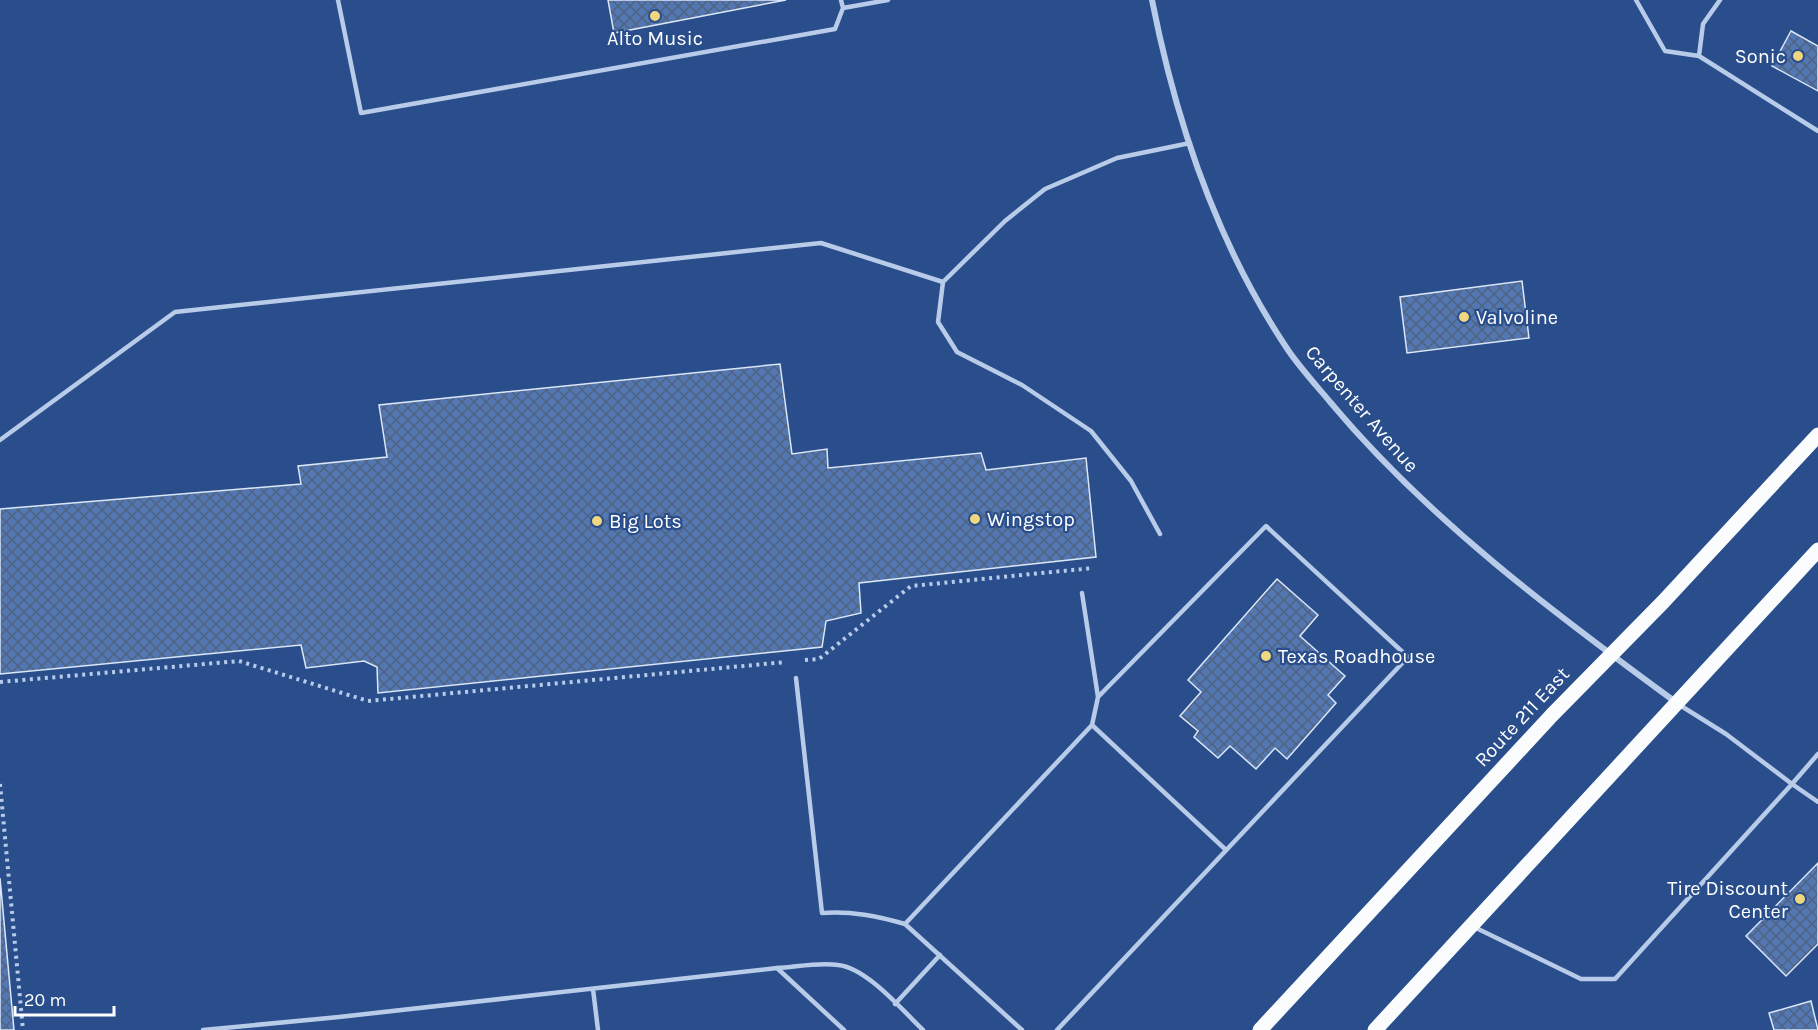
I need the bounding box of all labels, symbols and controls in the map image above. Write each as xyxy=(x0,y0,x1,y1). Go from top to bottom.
marker: Alto Music xyxy=(648,9,662,23)
place label: Alto Music xyxy=(607,27,703,50)
place label: Sonic xyxy=(1735,45,1786,68)
marker: Sonic xyxy=(1791,49,1805,63)
place label: Valvoline xyxy=(1476,306,1558,329)
marker: Valvoline xyxy=(1457,310,1471,324)
street label: Carpenter Avenue xyxy=(1301,341,1423,477)
place label: Wingstop xyxy=(987,508,1075,531)
place label: Big Lots xyxy=(609,510,682,533)
marker: Wingstop xyxy=(968,512,982,526)
marker: Big Lots xyxy=(590,514,604,528)
place label: Texas Roadhouse xyxy=(1278,645,1435,668)
marker: Texas Roadhouse xyxy=(1259,649,1273,663)
street label: Route 211 East xyxy=(1470,662,1574,772)
place label: Tire Discount Center xyxy=(1667,877,1789,923)
marker: Tire Discount Center xyxy=(1793,892,1807,906)
scale bar xyxy=(15,979,114,1017)
text: 20 m xyxy=(24,989,66,1011)

